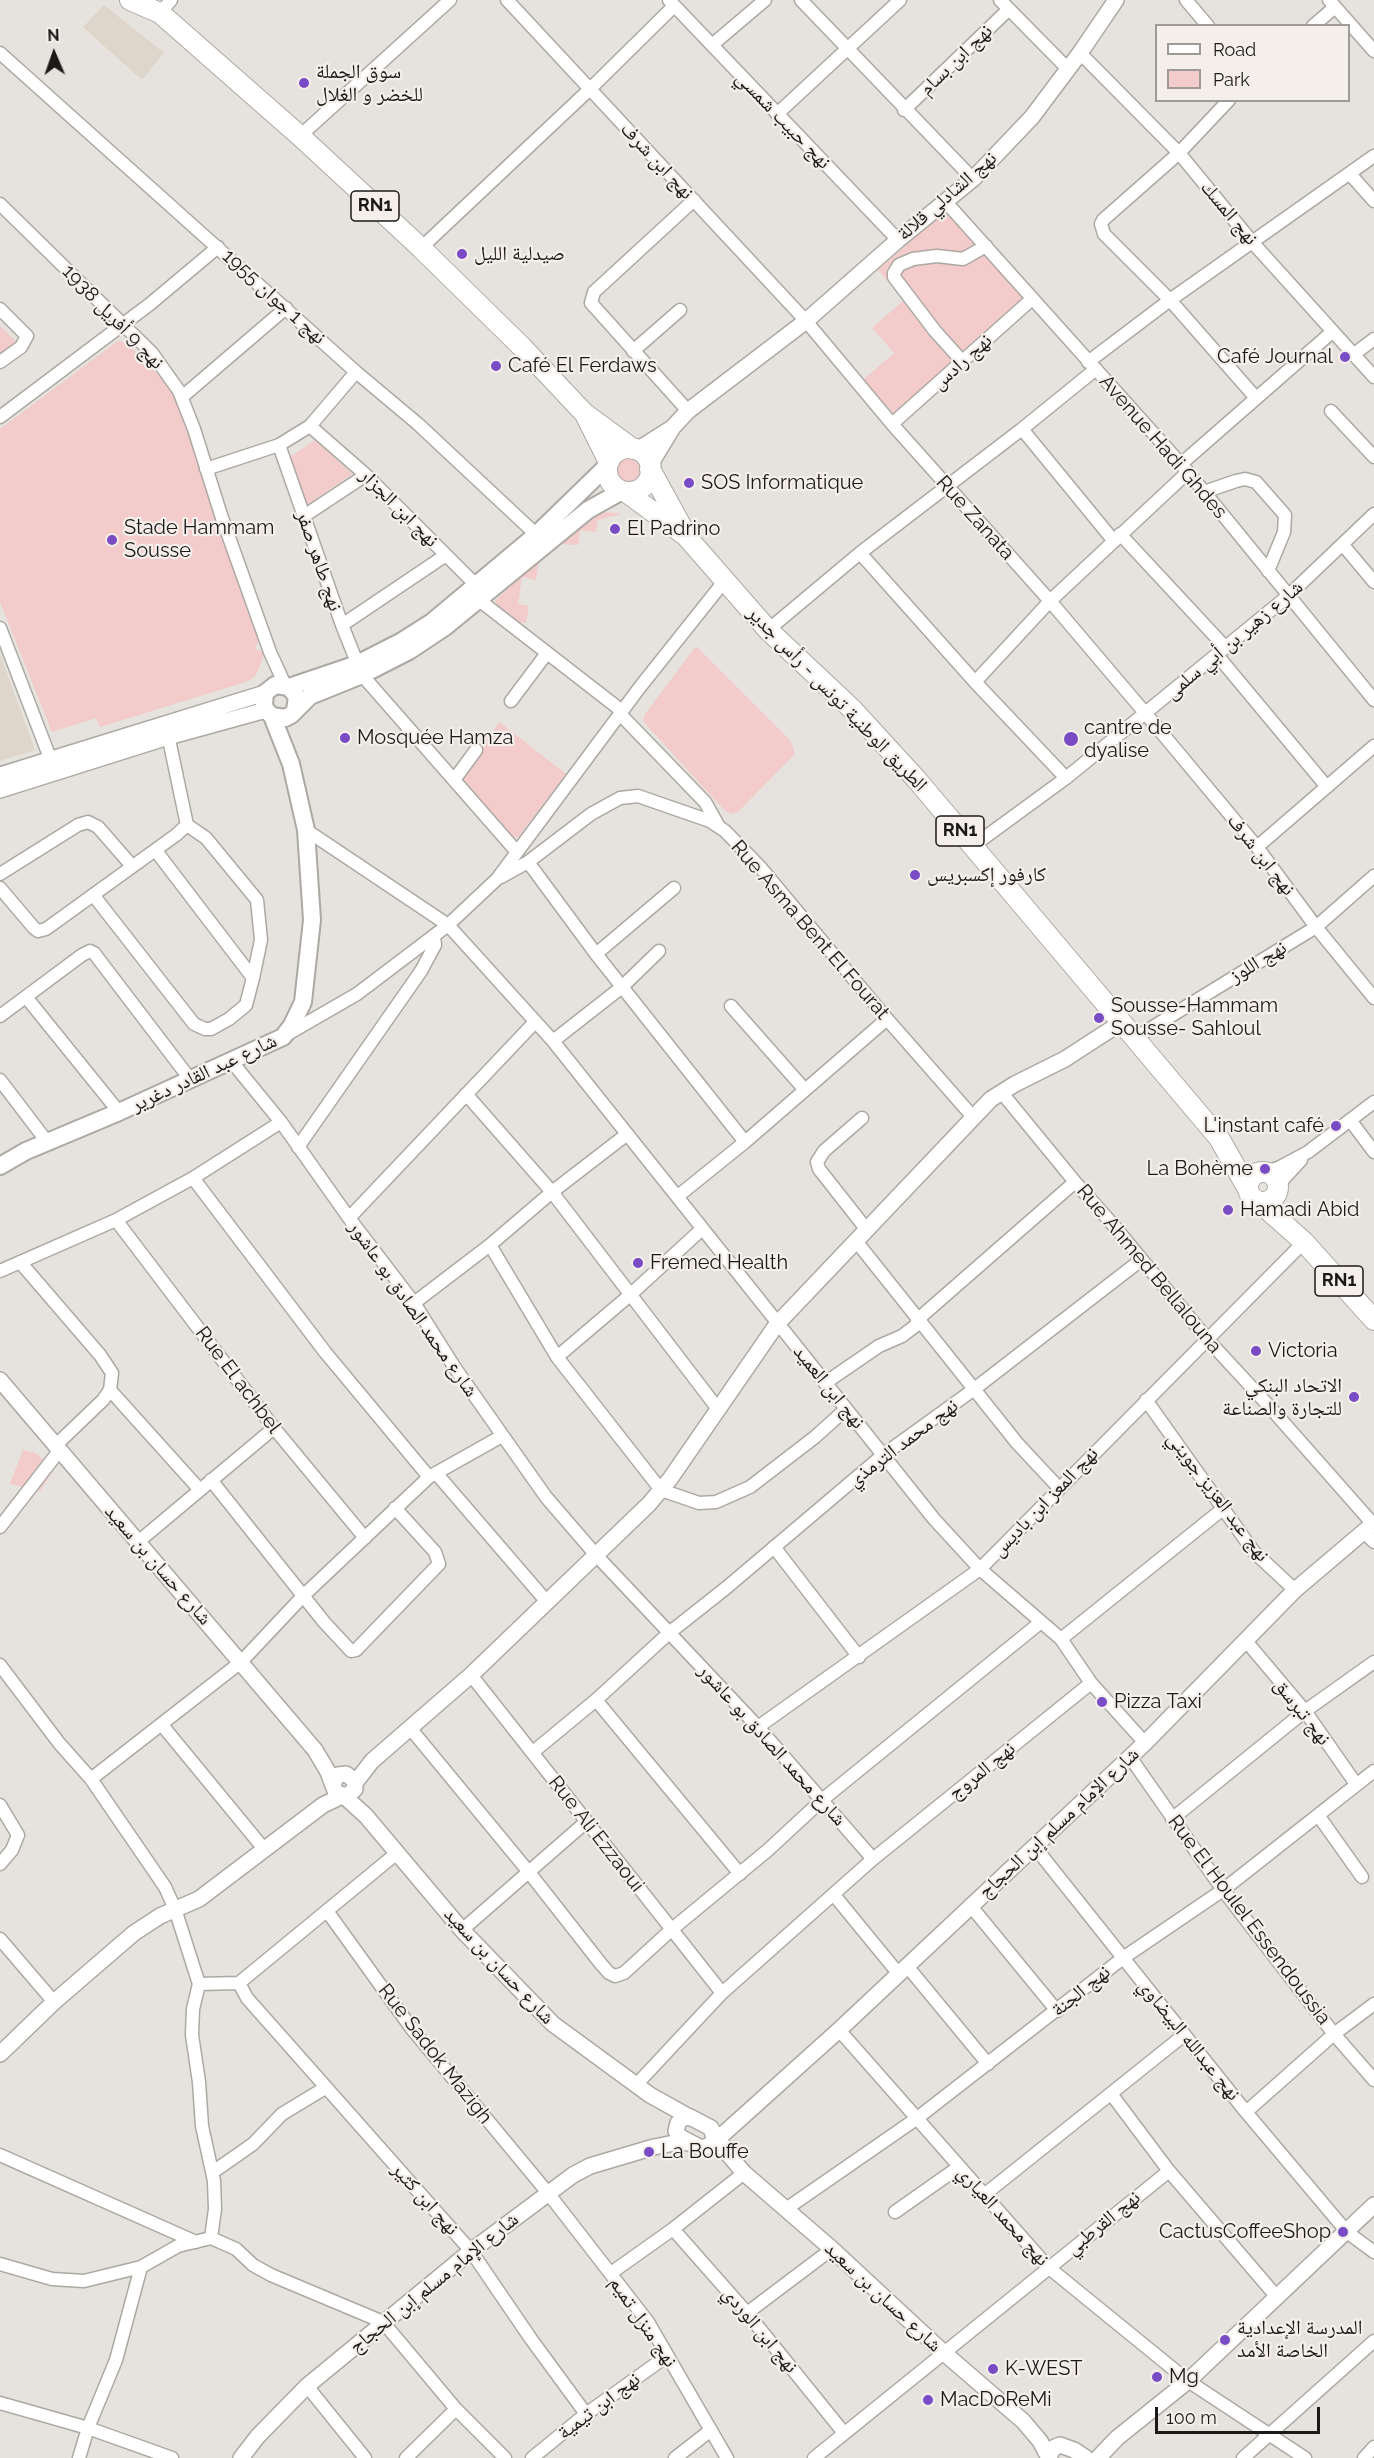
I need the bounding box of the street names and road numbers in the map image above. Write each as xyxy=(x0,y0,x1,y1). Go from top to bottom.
street label: نهج ابن بسام xyxy=(915,19,997,101)
street label: نهج حبيب شمسي xyxy=(730,66,836,174)
street label: نهج ابن شرف xyxy=(615,117,699,205)
street label: نهج الشادلي قلالة xyxy=(892,146,1002,246)
street label: نهج المسك xyxy=(1195,176,1263,250)
road number: RN1 xyxy=(351,191,399,221)
street label: نهج 1 جوان 1955 xyxy=(217,244,331,350)
street label: نهج 9 أفريل 1938 xyxy=(57,260,169,374)
street label: نهج رادس xyxy=(927,329,997,395)
street label: Avenue Hadi Ghdes xyxy=(1094,370,1232,524)
street label: نهج ابن الجزار xyxy=(355,464,443,552)
street label: Rue Zanata xyxy=(931,471,1019,565)
street label: نهج طاهر صفر xyxy=(291,508,347,614)
street label: شارع زهير بن أبي سلمى xyxy=(1160,575,1308,705)
street label: الطريق الوطنية تونس - رأس جدير xyxy=(742,601,932,797)
street label: نهج ابن شرف xyxy=(1222,809,1300,901)
road number: RN1 xyxy=(936,816,984,846)
street label: Rue Asma Bent El Fourat xyxy=(726,835,894,1025)
street label: نهج اللوز xyxy=(1225,936,1291,988)
street label: شارع عبد القادر دغرير xyxy=(127,1029,281,1117)
street label: Rue Ahmed Bellalouna xyxy=(1071,1180,1227,1358)
street label: شارع محمد الصادق بو عاشور xyxy=(343,1216,483,1402)
road number: RN1 xyxy=(1315,1266,1363,1296)
street label: Rue El achbel xyxy=(190,1322,286,1438)
street label: نهج ابن العميد xyxy=(788,1340,870,1434)
street label: نهج محمد الترمذي xyxy=(843,1394,963,1492)
street label: نهج عبد العزيز جويني xyxy=(1161,1427,1275,1567)
street label: نهج المعز ابن باديس xyxy=(987,1442,1103,1562)
street label: شارع حسان بن سعيد xyxy=(99,1500,217,1630)
street label: شارع محمد الصادق بو عاشور xyxy=(693,1659,851,1831)
street label: نهج تبرسق xyxy=(1268,1674,1336,1750)
street label: نهج المروج xyxy=(944,1737,1020,1805)
street label: شارع اﻹمام مسلم إبن الحجاج xyxy=(974,1742,1144,1904)
street label: Rue Ali Ezzaoui xyxy=(543,1771,649,1897)
street label: Rue El Houlel Essendoussia xyxy=(1162,1811,1336,2029)
street label: شارع حسان بن سعيد xyxy=(439,1902,559,2030)
street label: نهج الجنة xyxy=(1047,1960,1115,2022)
street label: نهج عبدالله البيضاوي xyxy=(1133,1974,1245,2106)
street label: Rue Sadok Mazigh xyxy=(373,1979,497,2129)
street label: نهج ابن كثير xyxy=(386,2158,464,2240)
street label: نهج محمد العياري xyxy=(952,2161,1054,2271)
street label: نهج القرطبي xyxy=(1061,2186,1145,2260)
street label: شارع اﻹمام مسلم إبن الحجاج xyxy=(345,2207,523,2359)
street label: شارع حسان بن سعيد xyxy=(819,2237,947,2357)
street label: نهج منزل تميم xyxy=(604,2272,682,2372)
street label: نهج ابن الوردي xyxy=(717,2282,803,2378)
street label: نهج ابن تيمية xyxy=(553,2367,645,2445)

